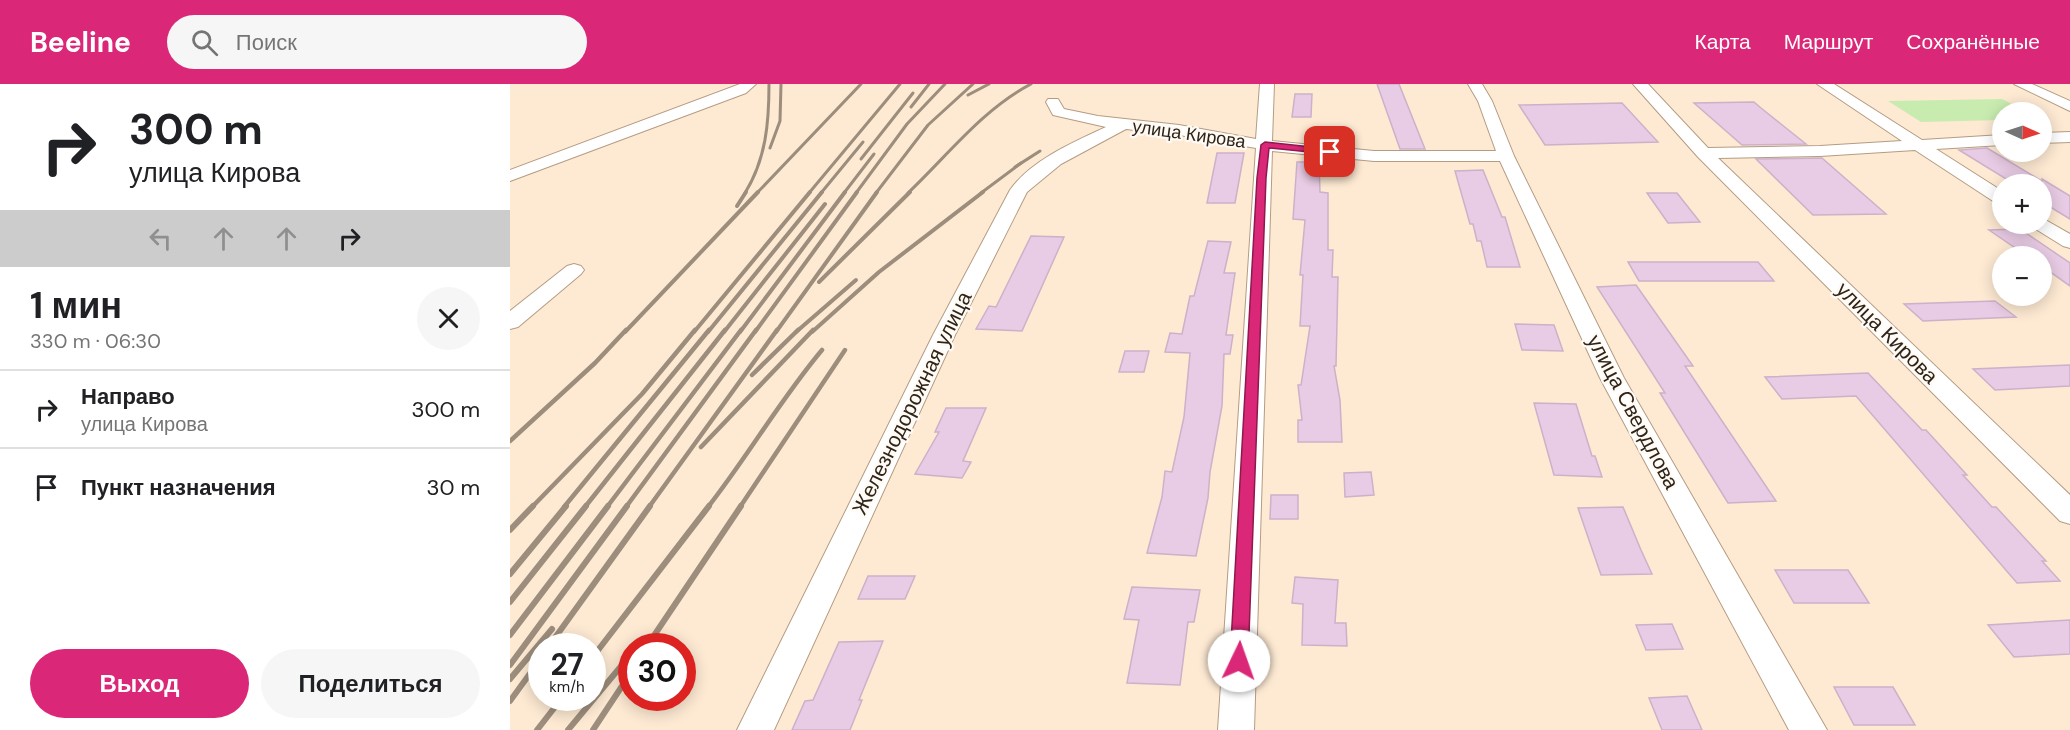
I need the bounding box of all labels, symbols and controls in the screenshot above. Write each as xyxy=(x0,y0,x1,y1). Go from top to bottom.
search box xyxy=(167,15,587,69)
text: Beeline xyxy=(30,24,131,61)
icon: search xyxy=(188,26,221,59)
text: Поиск xyxy=(236,28,297,57)
text: Карта xyxy=(1695,28,1751,56)
text: Маршрут xyxy=(1784,28,1873,56)
text: Сохранённые xyxy=(1906,28,2040,56)
text: 300 m xyxy=(129,102,263,157)
north arrow xyxy=(1992,102,2052,162)
map controls xyxy=(1992,102,2052,306)
icon: right xyxy=(30,108,108,186)
street label: улица Кирова xyxy=(1131,114,1248,154)
pin xyxy=(1304,126,1355,177)
icon: arrive xyxy=(1313,135,1346,168)
text: улица Кирова xyxy=(129,155,300,190)
button: + xyxy=(1992,174,2052,234)
icon: left xyxy=(144,222,177,255)
icon: ahead xyxy=(207,222,240,255)
icon: ahead xyxy=(270,222,303,255)
icon: right xyxy=(333,222,366,255)
button: − xyxy=(1992,246,2052,306)
street label: улица Кирова xyxy=(1830,276,1944,390)
text: 1 мин xyxy=(30,282,122,329)
street label: Железнодорожная улица xyxy=(846,286,978,519)
button: close xyxy=(417,287,480,350)
text: 330 m · 06:30 xyxy=(30,328,161,354)
street label: улица Свердлова xyxy=(1580,330,1686,494)
text: Направо xyxy=(81,382,175,411)
icon: right xyxy=(30,393,63,426)
text: 300 m xyxy=(411,395,480,424)
text: улица Кирова xyxy=(81,411,208,437)
icon: arrive xyxy=(30,471,63,504)
text: Пункт назначения xyxy=(81,473,276,502)
text: 30 m xyxy=(426,473,480,502)
position arrow xyxy=(1207,629,1271,693)
speed limit sign: 30 xyxy=(618,633,696,711)
text: 27 xyxy=(550,645,584,684)
button: Выход xyxy=(30,649,249,718)
button: Поделиться xyxy=(261,649,480,718)
text: km/h xyxy=(549,677,585,697)

